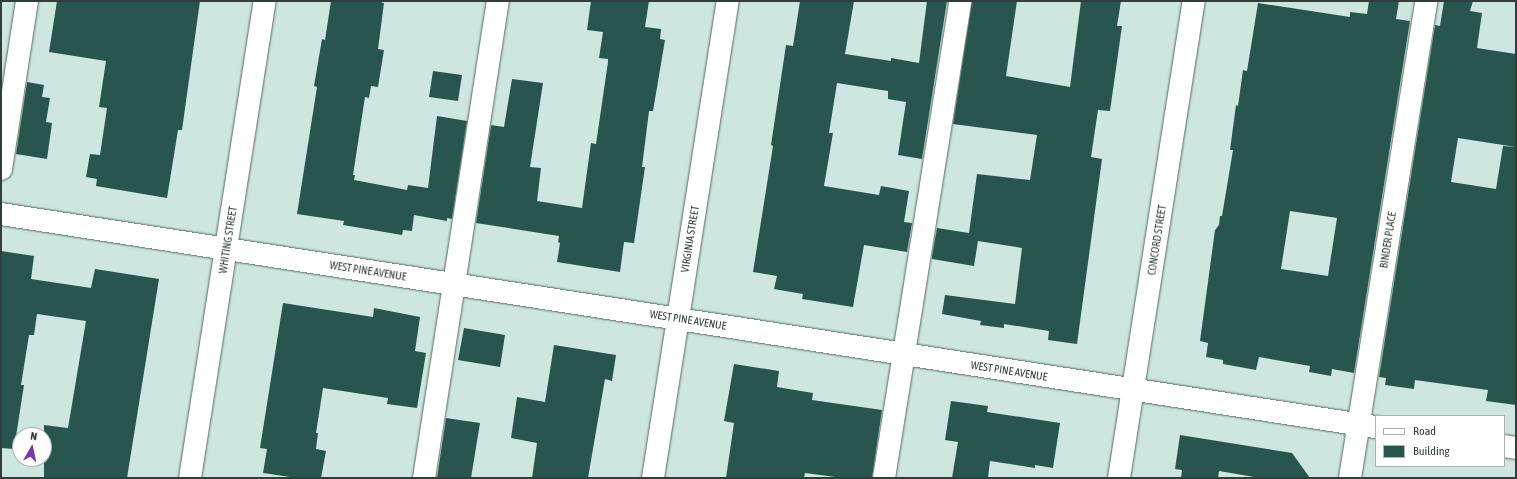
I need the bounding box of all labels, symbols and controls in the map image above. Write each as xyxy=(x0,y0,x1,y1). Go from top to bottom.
street label: CONCORD STREET xyxy=(1145,204,1169,276)
street label: WHITING STREET xyxy=(216,205,240,275)
street label: VIRGINIA STREET xyxy=(678,205,702,273)
street label: BINDER PLACE xyxy=(1377,211,1399,269)
street label: WEST PINE AVENUE xyxy=(329,258,407,284)
street label: WEST PINE AVENUE xyxy=(649,307,727,333)
street label: WEST PINE AVENUE xyxy=(970,358,1048,384)
legend xyxy=(1375,415,1505,467)
text: Road xyxy=(1413,424,1436,438)
north arrow xyxy=(12,427,52,467)
text: N xyxy=(30,430,38,443)
text: Building xyxy=(1413,444,1450,458)

